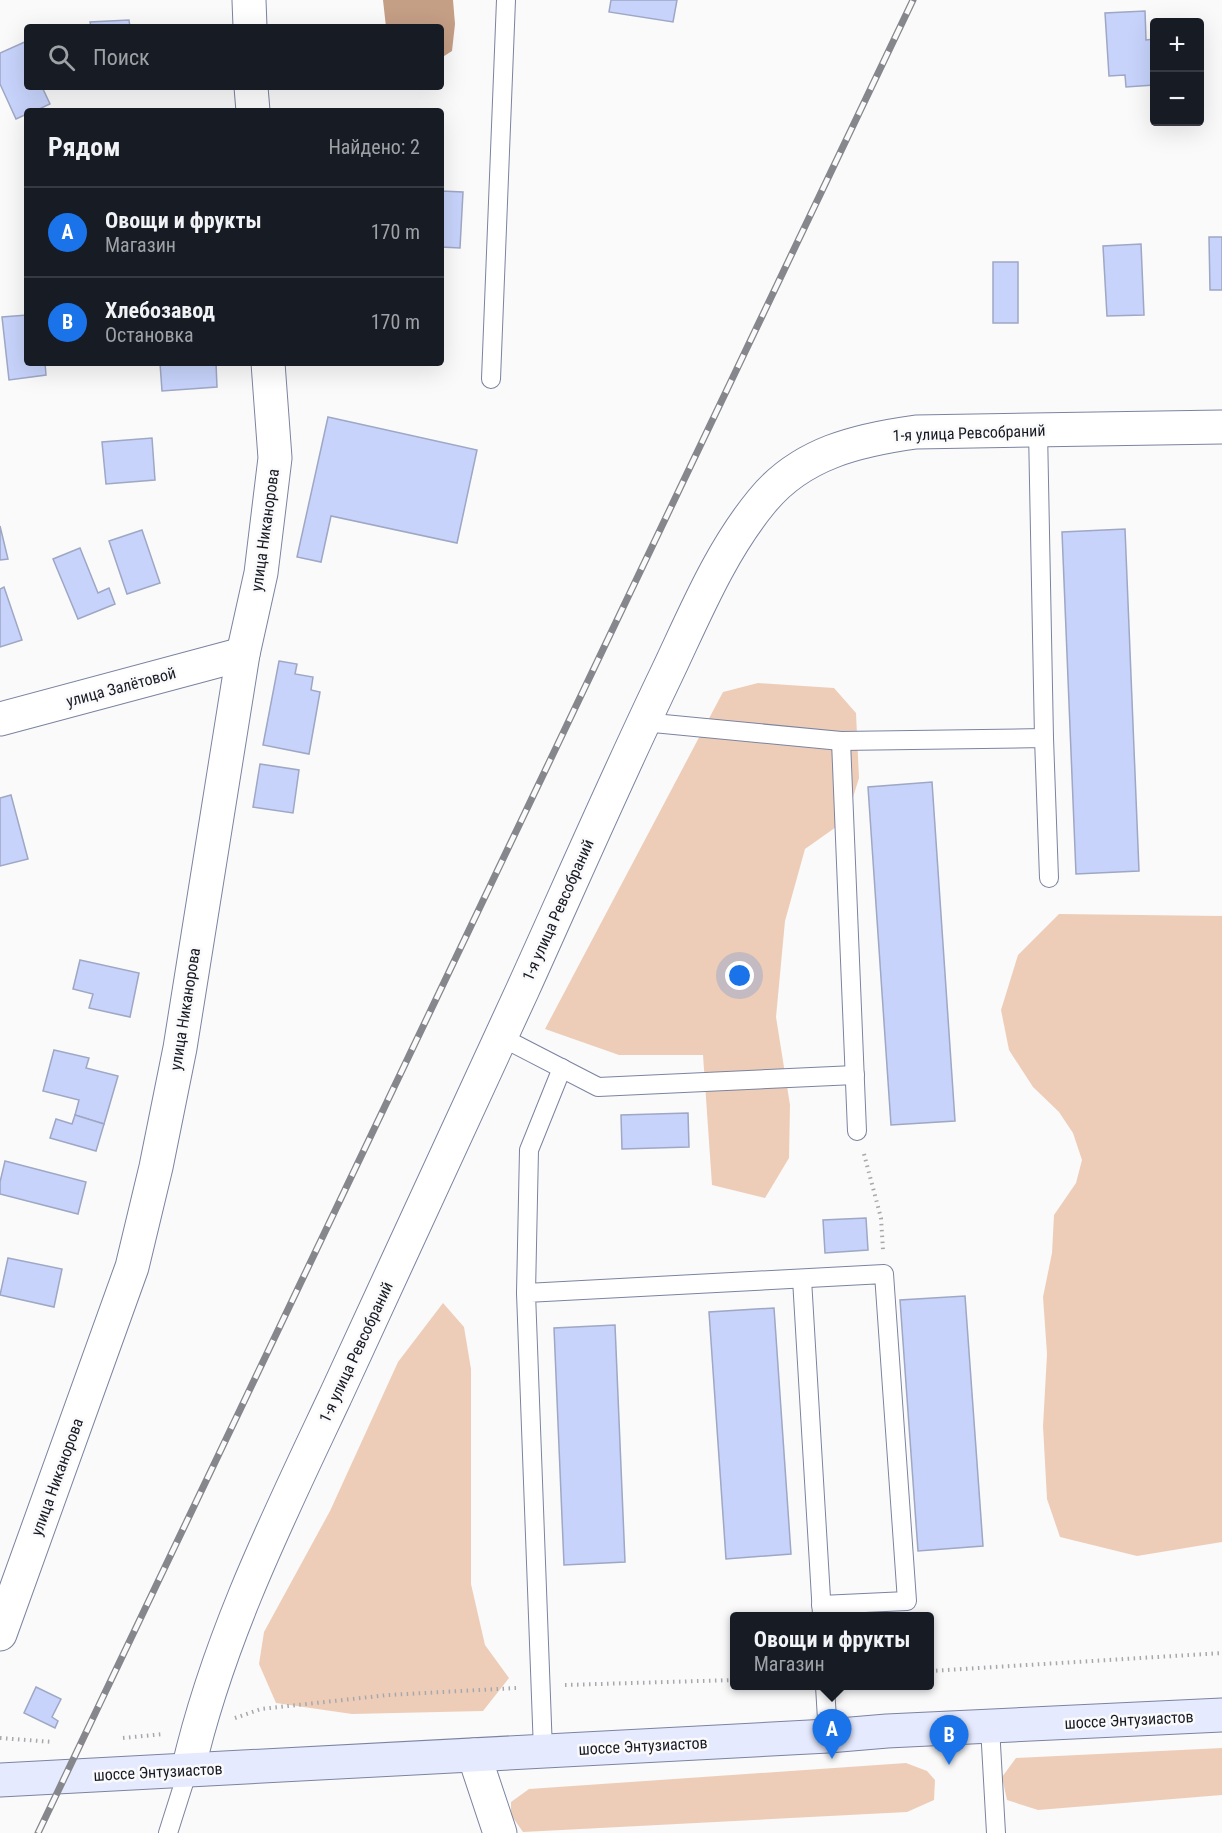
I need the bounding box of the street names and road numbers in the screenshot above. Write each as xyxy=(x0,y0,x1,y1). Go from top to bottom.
street label: 1-я улица Ревсобраний xyxy=(892,421,1046,445)
street label: улица Никанорова xyxy=(247,467,283,593)
street label: улица Залётовой xyxy=(64,663,178,711)
street label: 1-я улица Ревсобраний xyxy=(518,836,598,984)
street label: улица Никанорова xyxy=(166,946,204,1072)
street label: 1-я улица Ревсобраний xyxy=(315,1279,397,1425)
street label: улица Никанорова xyxy=(27,1416,87,1538)
street label: шоссе Энтузиастов xyxy=(1064,1707,1194,1733)
street label: шоссе Энтузиастов xyxy=(578,1733,708,1759)
street label: шоссе Энтузиастов xyxy=(93,1759,223,1785)

